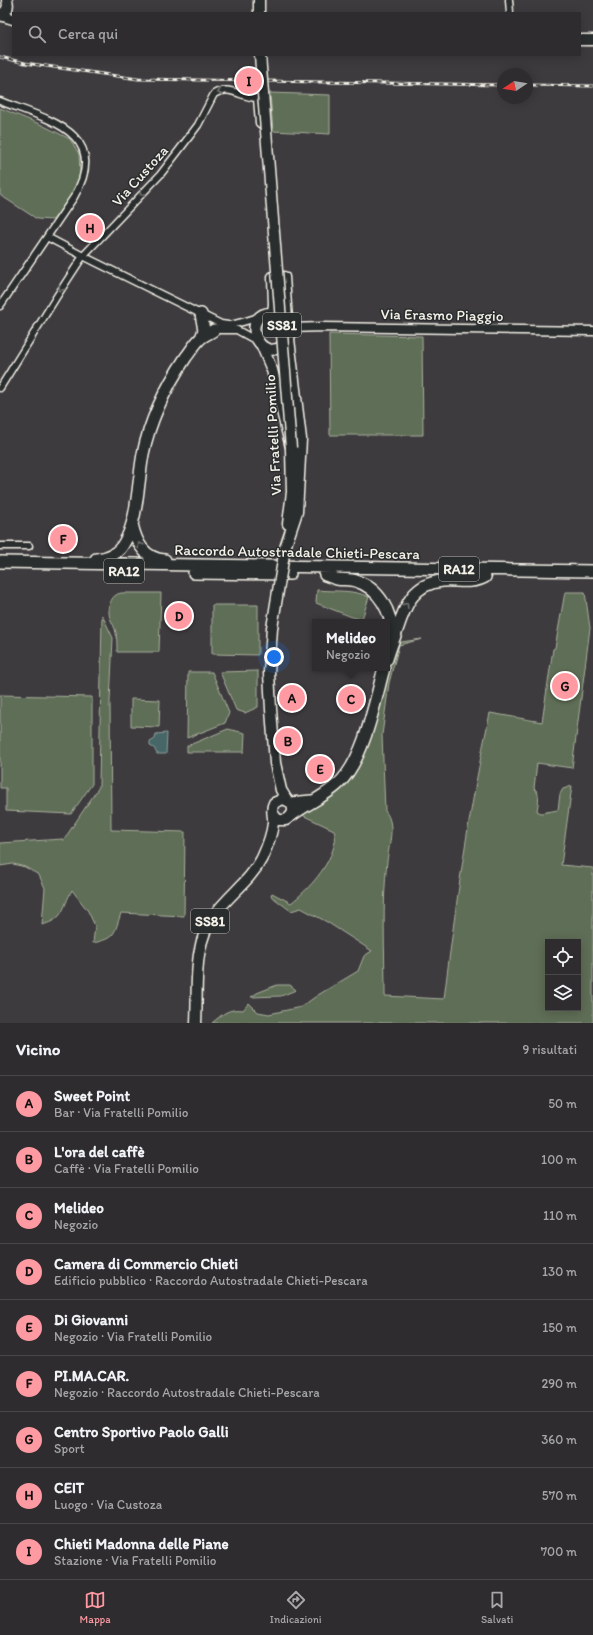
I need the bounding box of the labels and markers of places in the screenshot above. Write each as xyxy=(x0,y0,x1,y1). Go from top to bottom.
pin: I xyxy=(236,66,262,96)
pin: H xyxy=(77,213,103,243)
pin: F xyxy=(50,524,76,554)
pin: D xyxy=(166,601,192,631)
pin: G xyxy=(552,671,578,701)
pin: A xyxy=(279,683,305,713)
pin: C xyxy=(338,684,364,714)
pin: B xyxy=(275,726,301,756)
pin: E xyxy=(307,754,333,784)

